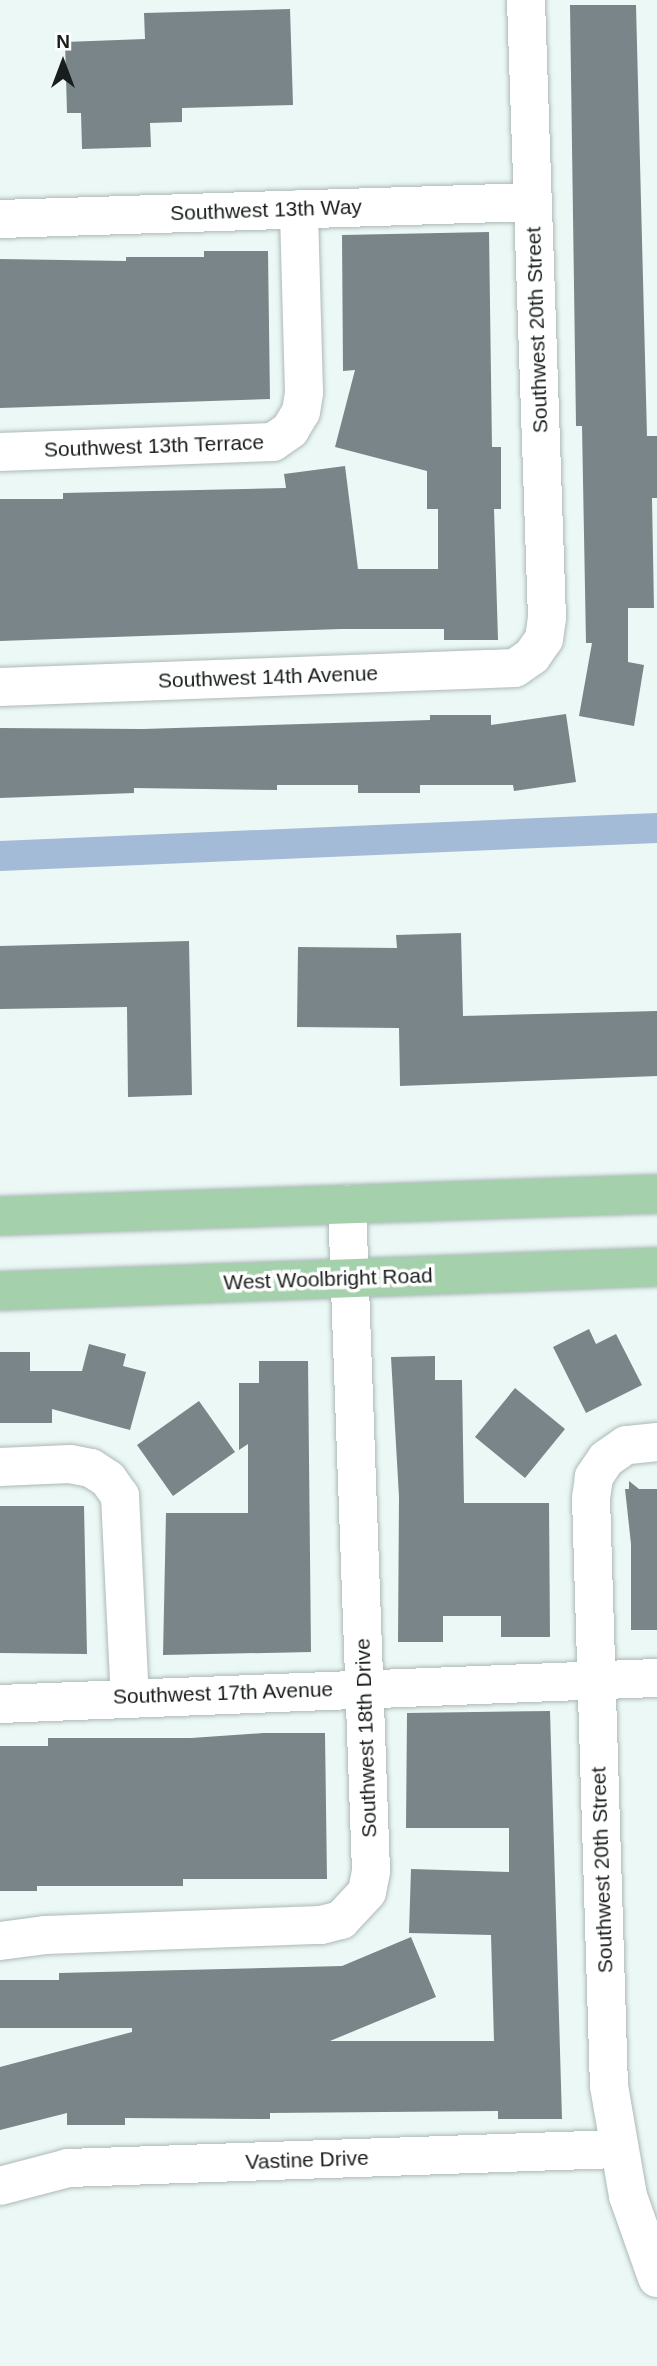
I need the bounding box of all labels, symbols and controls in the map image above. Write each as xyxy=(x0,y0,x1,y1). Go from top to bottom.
north arrow xyxy=(28,28,98,98)
text: N xyxy=(56,31,70,52)
street label: Southwest 13th Way xyxy=(170,194,362,226)
street label: Southwest 20th Street xyxy=(521,226,553,434)
street label: Southwest 13th Terrace xyxy=(43,430,265,462)
street label: Southwest 14th Avenue xyxy=(157,661,379,693)
street label: West Woolbright Road xyxy=(223,1263,433,1295)
street label: Southwest 18th Drive xyxy=(350,1638,382,1838)
street label: Southwest 17th Avenue xyxy=(112,1677,334,1709)
street label: Southwest 20th Street xyxy=(586,1766,618,1974)
street label: Vastine Drive xyxy=(245,2145,369,2175)

